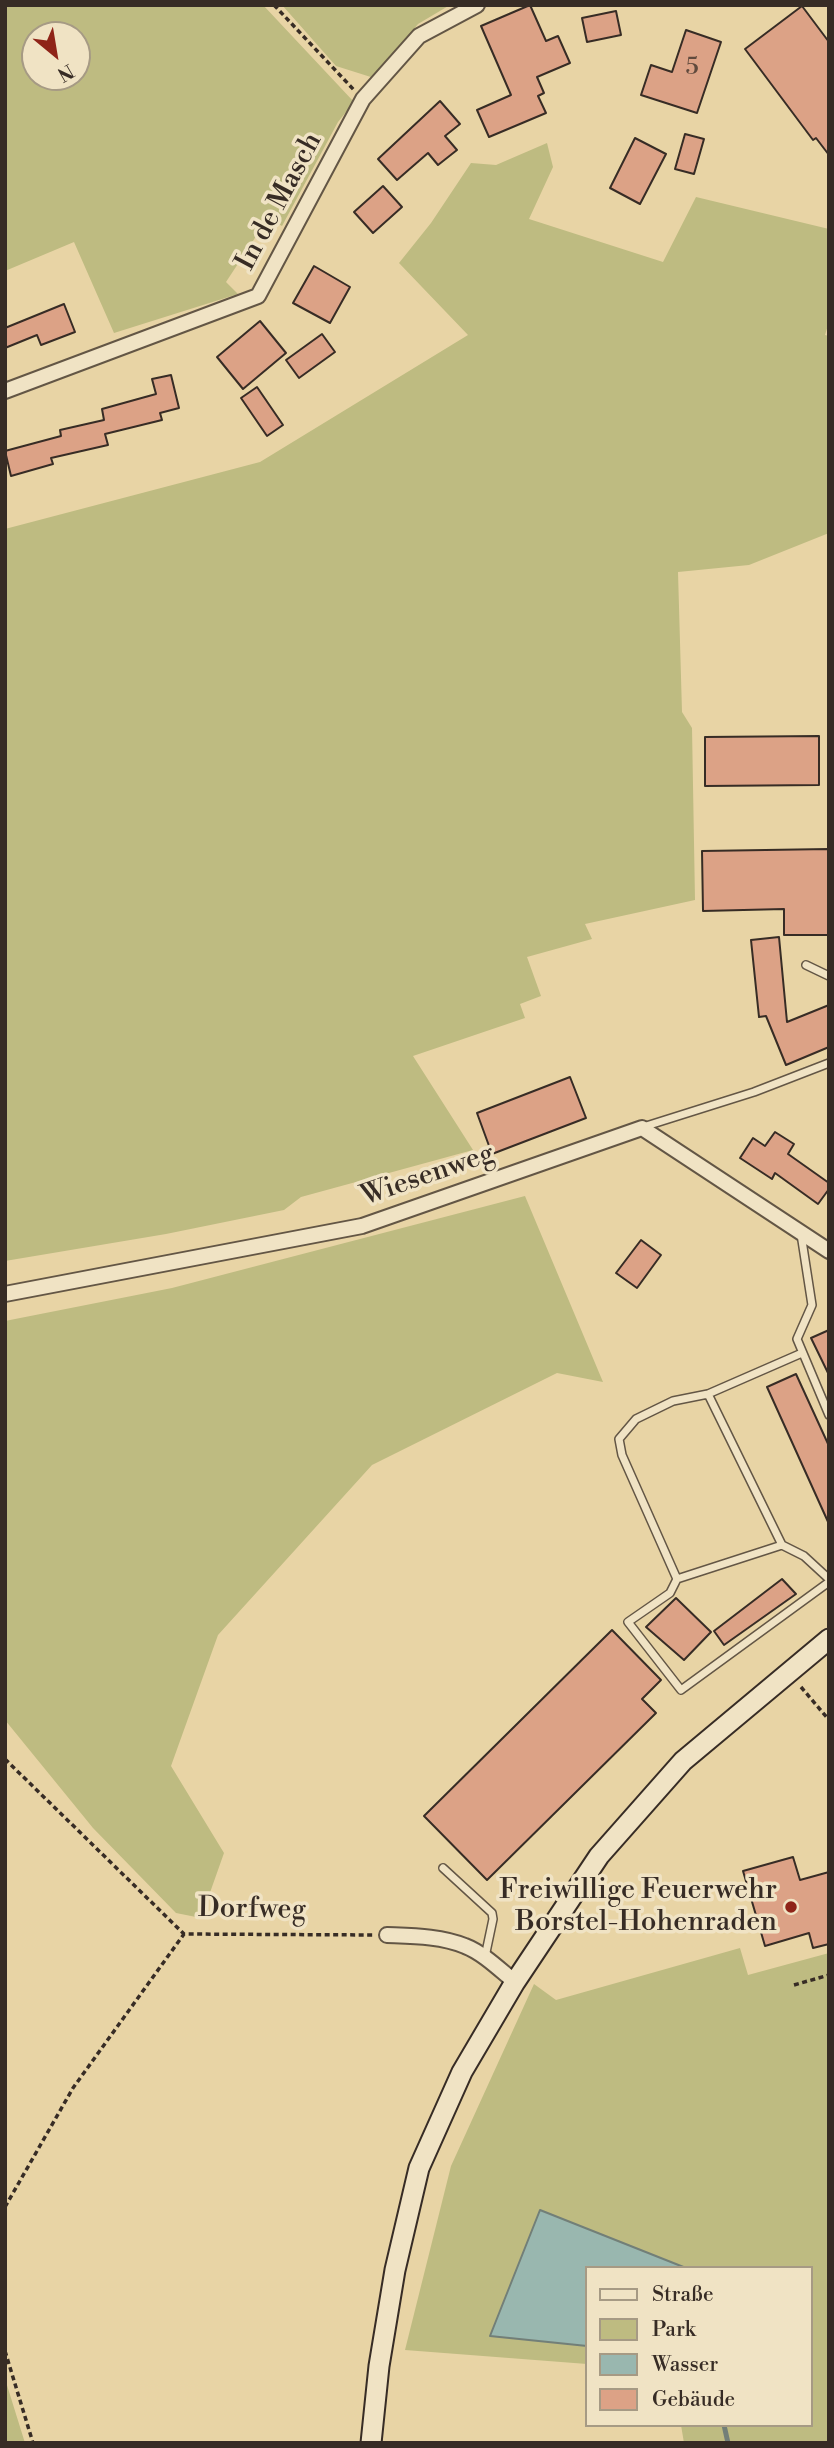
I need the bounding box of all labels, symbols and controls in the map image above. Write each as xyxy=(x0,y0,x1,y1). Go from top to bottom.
north arrow xyxy=(21,21,91,91)
house number: 5 xyxy=(685,54,699,82)
text: N xyxy=(53,58,78,87)
street label: In de Masch xyxy=(230,128,330,276)
street label: Wiesenweg xyxy=(357,1138,499,1214)
place label: Freiwillige Feuerwehr Borstel-Hohenraden xyxy=(499,1874,777,1940)
street label: Dorfweg xyxy=(198,1892,306,1928)
marker: Freiwillige Feuerwehr Borstel-Hohenraden xyxy=(783,1899,799,1915)
legend xyxy=(586,2266,813,2427)
text: Straße xyxy=(652,2282,714,2308)
text: Park xyxy=(652,2317,696,2343)
text: Wasser xyxy=(652,2352,718,2378)
text: Gebäude xyxy=(652,2387,735,2413)

